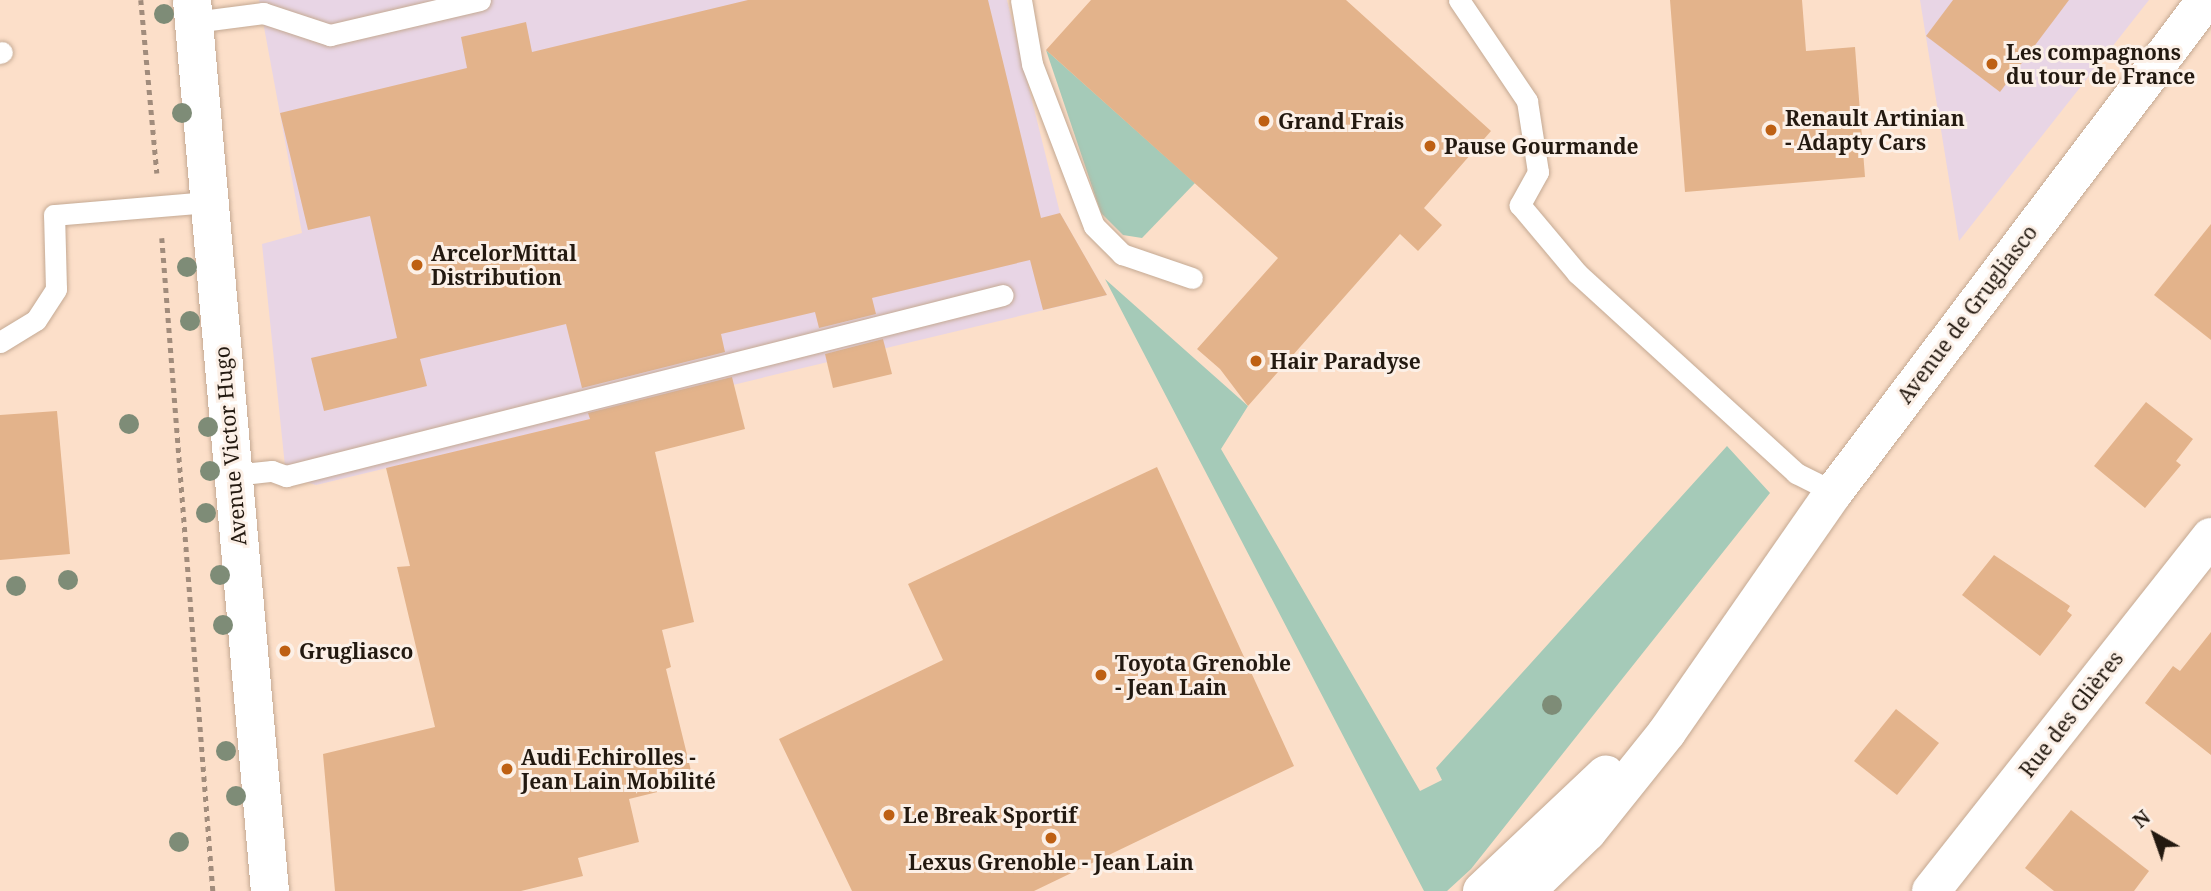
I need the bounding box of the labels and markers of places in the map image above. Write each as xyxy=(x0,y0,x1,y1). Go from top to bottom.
place label: Les compagnons du tour de France xyxy=(2006,39,2195,89)
marker: Les compagnons du tour de France xyxy=(1984,56,2000,72)
place label: Renault Artinian - Adapty Cars xyxy=(1785,105,1965,155)
place label: Grand Frais xyxy=(1278,108,1404,134)
marker: Grand Frais xyxy=(1256,113,1272,129)
marker: Renault Artinian - Adapty Cars xyxy=(1763,122,1779,138)
place label: Pause Gourmande xyxy=(1444,133,1639,159)
marker: Pause Gourmande xyxy=(1422,138,1438,154)
place label: ArcelorMittal Distribution xyxy=(431,240,577,290)
marker: ArcelorMittal Distribution xyxy=(409,257,425,273)
place label: Hair Paradyse xyxy=(1270,348,1421,374)
marker: Hair Paradyse xyxy=(1248,353,1264,369)
place label: Grugliasco xyxy=(299,638,413,664)
marker: Grugliasco xyxy=(277,643,293,659)
place label: Toyota Grenoble - Jean Lain xyxy=(1115,650,1291,700)
marker: Toyota Grenoble - Jean Lain xyxy=(1093,667,1109,683)
place label: Audi Echirolles - Jean Lain Mobilité xyxy=(521,744,716,794)
marker: Audi Echirolles - Jean Lain Mobilité xyxy=(499,761,515,777)
place label: Le Break Sportif xyxy=(903,802,1077,828)
marker: Le Break Sportif xyxy=(881,807,897,823)
marker: Lexus Grenoble - Jean Lain xyxy=(1043,830,1059,846)
place label: Lexus Grenoble - Jean Lain xyxy=(908,849,1194,875)

